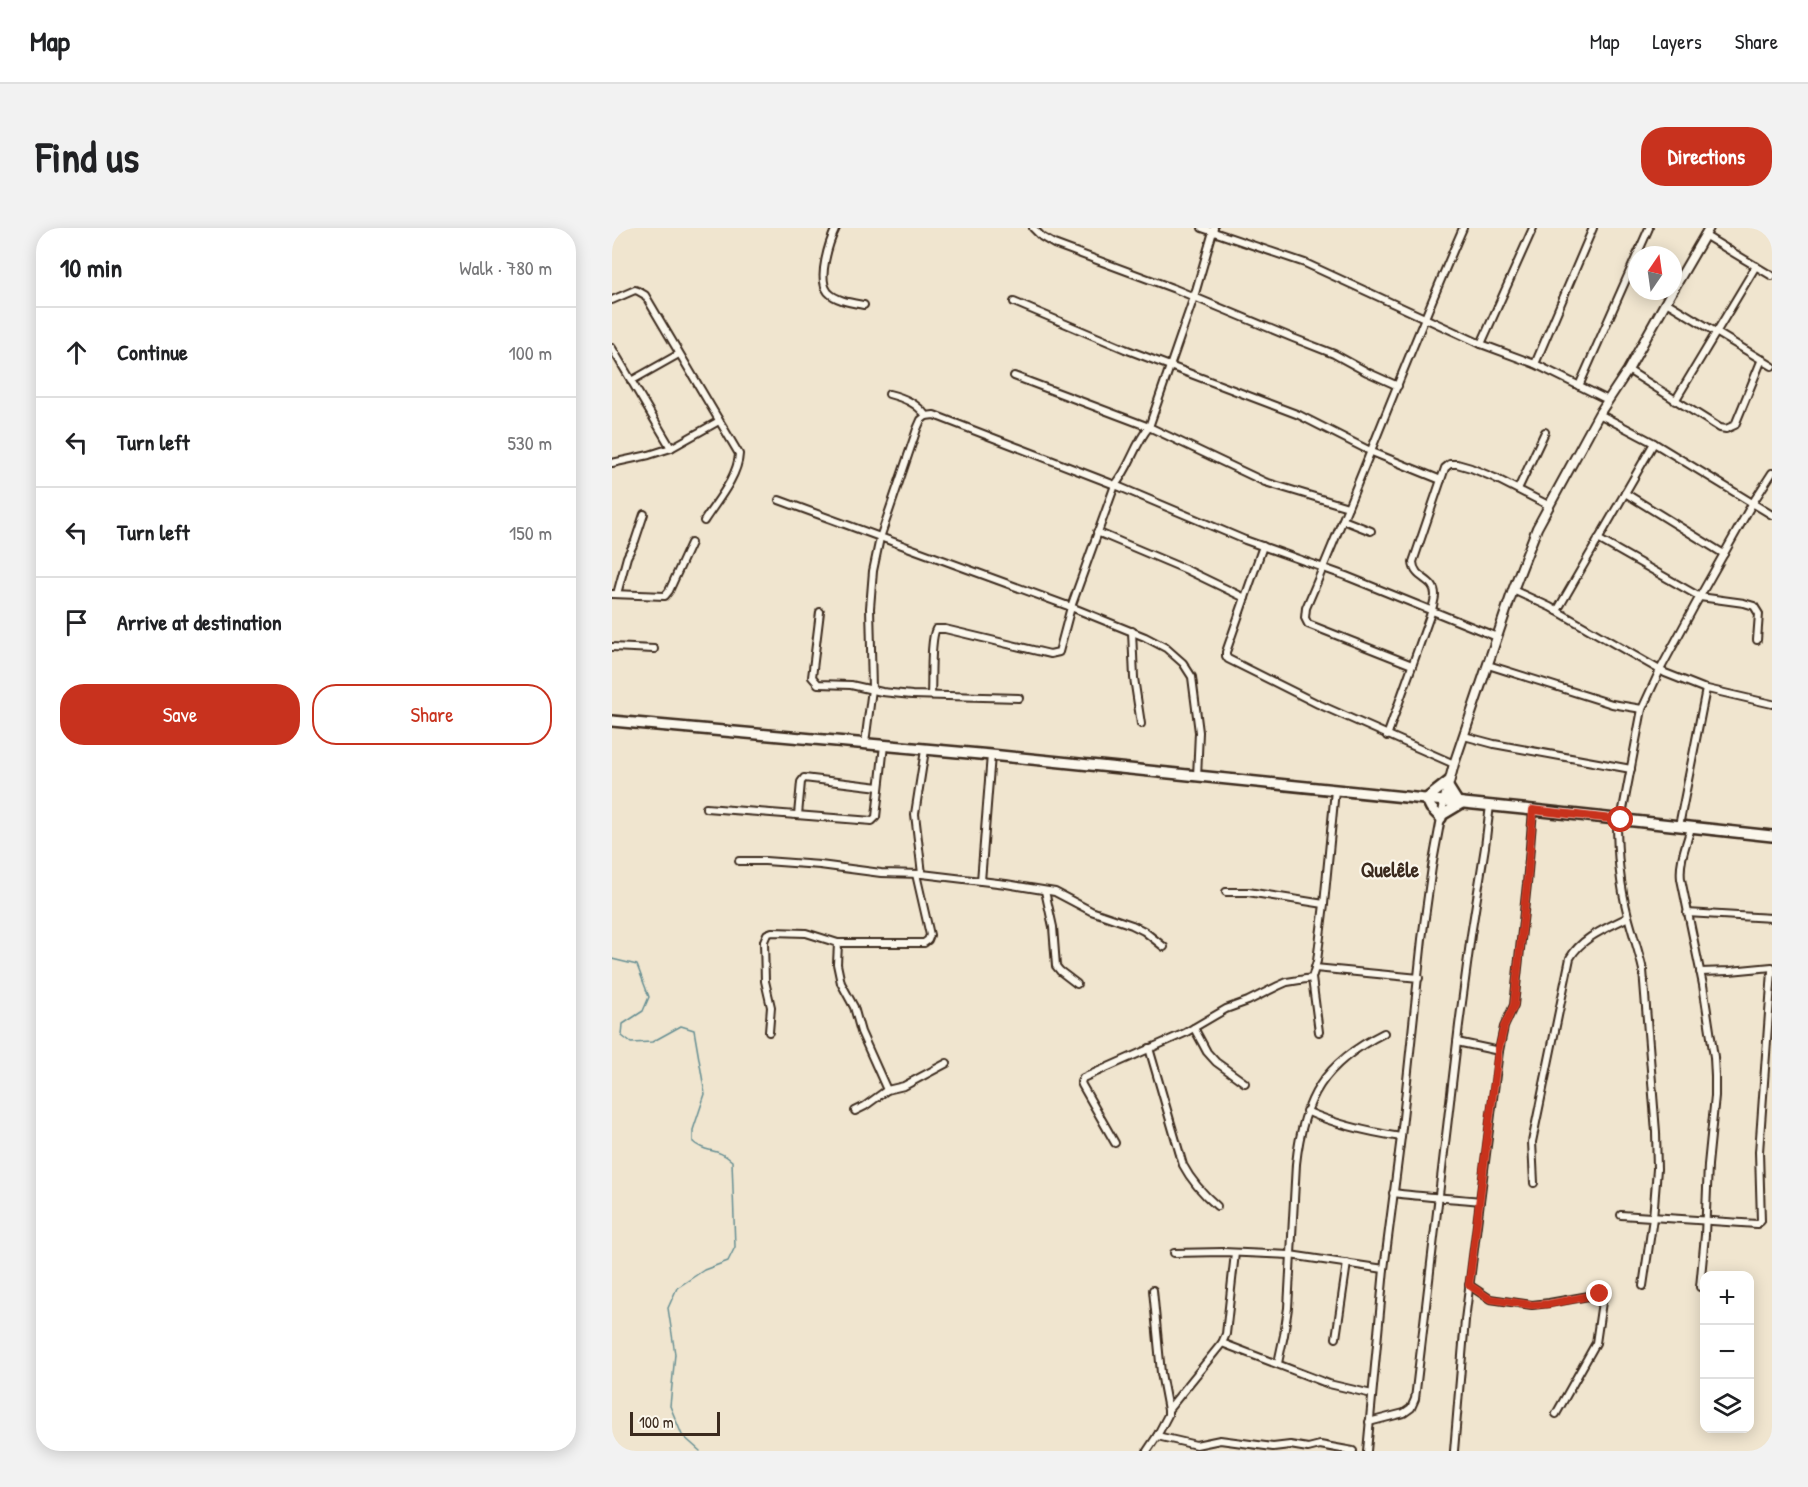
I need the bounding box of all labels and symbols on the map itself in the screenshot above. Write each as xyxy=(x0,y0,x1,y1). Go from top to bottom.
north arrow xyxy=(1628,246,1682,300)
route start xyxy=(1607,806,1633,832)
district label: Quelêle xyxy=(1361,855,1420,884)
route end xyxy=(1586,1280,1612,1306)
scale bar xyxy=(630,1409,720,1436)

